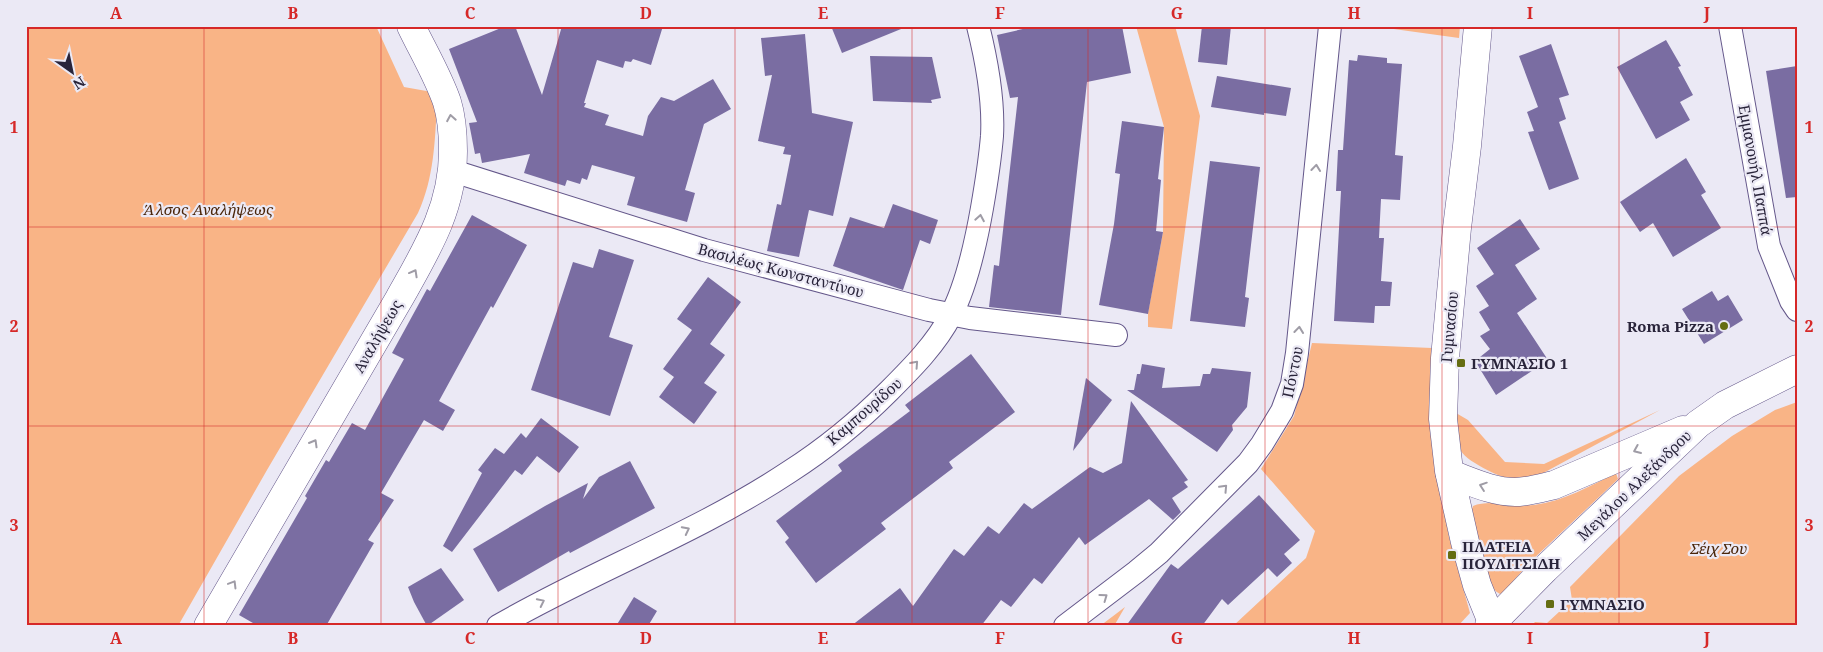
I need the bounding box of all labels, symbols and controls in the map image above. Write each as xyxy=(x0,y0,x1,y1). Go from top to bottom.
text: A xyxy=(110,2,123,24)
text: B xyxy=(288,2,299,24)
text: C xyxy=(465,2,476,24)
text: D xyxy=(640,2,652,24)
text: E xyxy=(818,2,828,24)
text: F xyxy=(995,2,1005,24)
text: G xyxy=(1171,2,1183,24)
text: H xyxy=(1347,2,1361,24)
text: I xyxy=(1527,2,1533,24)
text: J xyxy=(1703,2,1711,24)
north arrow xyxy=(48,48,98,98)
text: N xyxy=(70,72,89,94)
street label: Εμμανουήλ Παππά xyxy=(1735,103,1777,237)
one-way arrow xyxy=(446,114,456,123)
text: 1 xyxy=(9,116,19,138)
text: 1 xyxy=(1804,116,1814,138)
one-way arrow xyxy=(1310,164,1321,172)
park label: Άλσος Αναλήψεως xyxy=(143,199,274,219)
one-way arrow xyxy=(975,213,985,222)
street label: Βασιλέως Κωνσταντίνου xyxy=(696,238,866,302)
one-way arrow xyxy=(407,269,417,278)
street label: Γυμνασίου xyxy=(1436,291,1462,363)
street label: Αναλήψεως xyxy=(348,296,406,376)
text: 2 xyxy=(9,315,19,337)
text: 2 xyxy=(1804,315,1814,337)
place label: Roma Pizza xyxy=(1627,316,1714,336)
marker: Roma Pizza xyxy=(1718,320,1730,332)
one-way arrow xyxy=(1294,326,1305,334)
street label: Πόντου xyxy=(1277,344,1307,400)
place label: ΓΥΜΝΑΣΙΟ 1 xyxy=(1471,353,1568,373)
marker: ΓΥΜΝΑΣΙΟ 1 xyxy=(1455,357,1467,369)
one-way arrow xyxy=(910,360,919,369)
street label: Καμπουρίδου xyxy=(822,373,906,449)
street label: Μεγάλου Αλεξάνδρου xyxy=(1573,425,1695,545)
one-way arrow xyxy=(308,440,318,449)
one-way arrow xyxy=(1633,443,1642,454)
one-way arrow xyxy=(1479,482,1488,492)
one-way arrow xyxy=(1218,484,1227,493)
text: 3 xyxy=(9,514,19,536)
text: 3 xyxy=(1804,514,1814,536)
one-way arrow xyxy=(681,526,690,536)
place label: ΠΛΑΤΕΙΑ ΠΟΥΛΙΤΣΙΔΗ xyxy=(1462,536,1560,573)
park label: Σέιχ Σου xyxy=(1690,538,1747,558)
marker: ΠΛΑΤΕΙΑ ΠΟΥΛΙΤΣΙΔΗ xyxy=(1446,549,1458,561)
one-way arrow xyxy=(226,580,236,589)
one-way arrow xyxy=(1098,594,1107,602)
place label: ΓΥΜΝΑΣΙΟ xyxy=(1560,594,1645,614)
one-way arrow xyxy=(535,598,544,608)
marker: ΓΥΜΝΑΣΙΟ xyxy=(1544,598,1556,610)
text: A xyxy=(110,627,123,649)
text: B xyxy=(288,627,299,649)
text: C xyxy=(465,627,476,649)
text: D xyxy=(640,627,652,649)
text: E xyxy=(818,627,828,649)
text: F xyxy=(995,627,1005,649)
text: G xyxy=(1171,627,1183,649)
text: H xyxy=(1347,627,1361,649)
text: I xyxy=(1527,627,1533,649)
text: J xyxy=(1703,627,1711,649)

